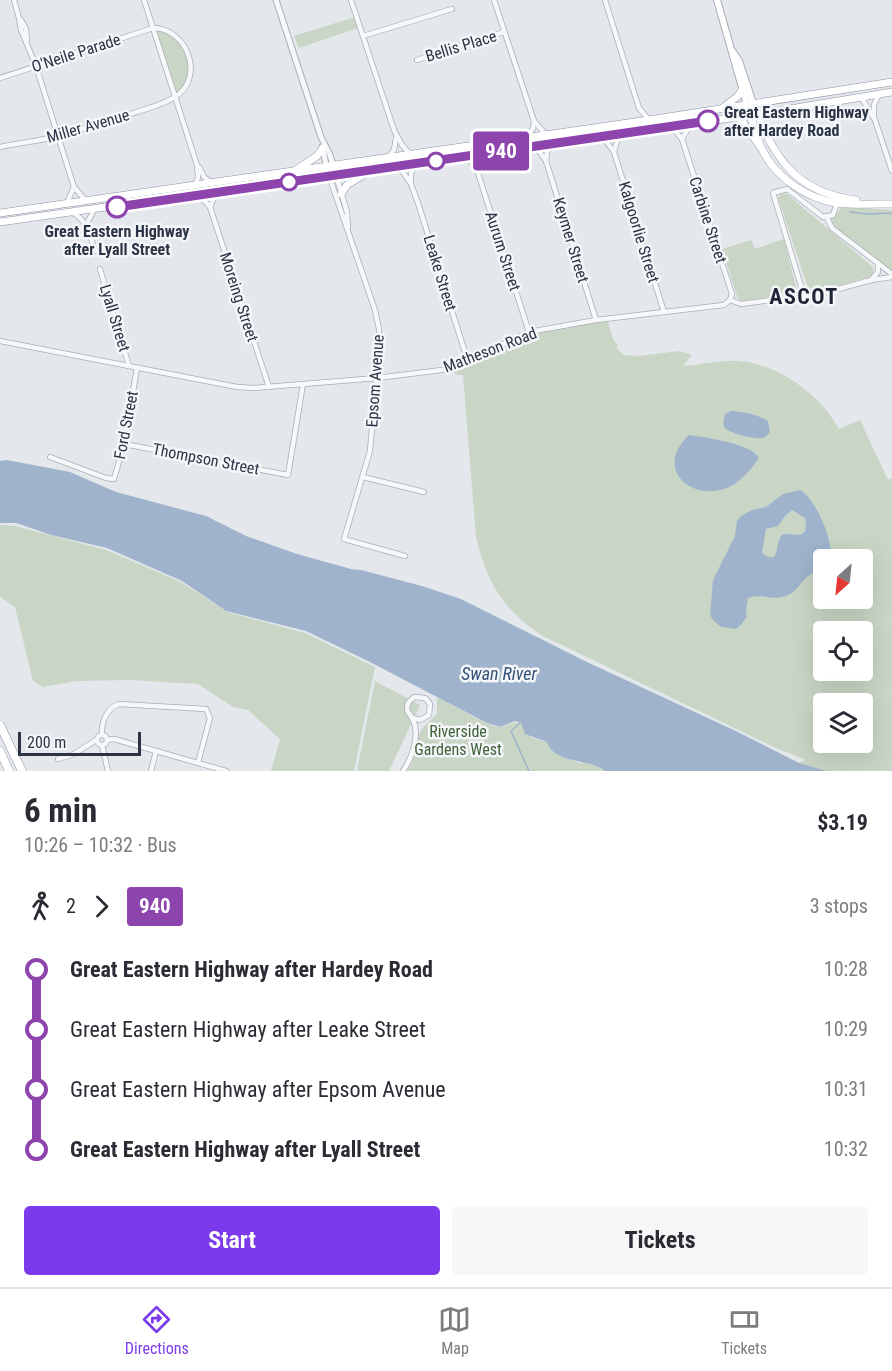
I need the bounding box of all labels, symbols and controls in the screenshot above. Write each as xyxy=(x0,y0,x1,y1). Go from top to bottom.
street label: Bellis Place xyxy=(423,26,499,66)
street label: O'Neile Parade xyxy=(29,30,123,76)
place label: Great Eastern Highway after Hardey Road xyxy=(724,103,869,140)
street label: Miller Avenue xyxy=(44,105,132,147)
marker: Great Eastern Highway after Hardey Road xyxy=(697,110,719,132)
line badge: 940 xyxy=(466,132,536,170)
text: 940 xyxy=(485,139,517,163)
unlabelled marker xyxy=(427,152,445,170)
unlabelled marker xyxy=(280,173,298,191)
street label: Carbine Street xyxy=(685,174,731,266)
street label: Kalgoorlie Street xyxy=(615,179,663,285)
street label: Keymer Street xyxy=(549,195,593,285)
marker: Great Eastern Highway after Lyall Street xyxy=(106,196,128,218)
street label: Aurum Street xyxy=(481,209,525,294)
place label: Great Eastern Highway after Lyall Street xyxy=(45,222,189,259)
street label: Leake Street xyxy=(419,233,461,314)
street label: Moreing Street xyxy=(216,250,262,344)
street label: Lyall Street xyxy=(96,282,134,354)
district label: ASCOT xyxy=(769,284,839,309)
street label: Matheson Road xyxy=(441,323,539,377)
street label: Epsom Avenue xyxy=(362,334,388,428)
street label: Ford Street xyxy=(110,389,142,461)
street label: Thompson Street xyxy=(151,439,261,479)
north arrow xyxy=(813,549,873,609)
map controls xyxy=(813,549,873,753)
button: locate xyxy=(813,621,873,681)
water label: Swan River xyxy=(461,663,537,684)
button: layers xyxy=(813,693,873,753)
park label: Riverside Gardens West xyxy=(414,722,502,759)
scale bar xyxy=(18,729,141,756)
text: 200 m xyxy=(27,733,66,752)
text: 6 min xyxy=(24,791,97,830)
text: $3.19 xyxy=(817,810,868,835)
text: 10:26 – 10:32 · Bus xyxy=(24,833,177,857)
icon: walk xyxy=(24,890,57,923)
icon: forward xyxy=(85,890,118,923)
text: 2 xyxy=(66,894,76,918)
text: 940 xyxy=(139,894,171,918)
text: 3 stops xyxy=(810,894,868,918)
text: Great Eastern Highway after Hardey Road xyxy=(70,957,433,982)
text: 10:28 xyxy=(824,957,868,981)
text: Great Eastern Highway after Leake Street xyxy=(70,1017,426,1042)
text: 10:29 xyxy=(824,1017,868,1041)
text: Great Eastern Highway after Epsom Avenue xyxy=(70,1077,446,1102)
text: 10:31 xyxy=(824,1077,868,1101)
text: Great Eastern Highway after Lyall Street xyxy=(70,1137,420,1162)
text: 10:32 xyxy=(824,1137,868,1161)
button: Start xyxy=(24,1206,440,1275)
button: Tickets xyxy=(452,1206,868,1275)
tab: Directions xyxy=(125,1303,189,1358)
tab: Map xyxy=(438,1303,471,1358)
tab: Tickets xyxy=(721,1303,767,1358)

